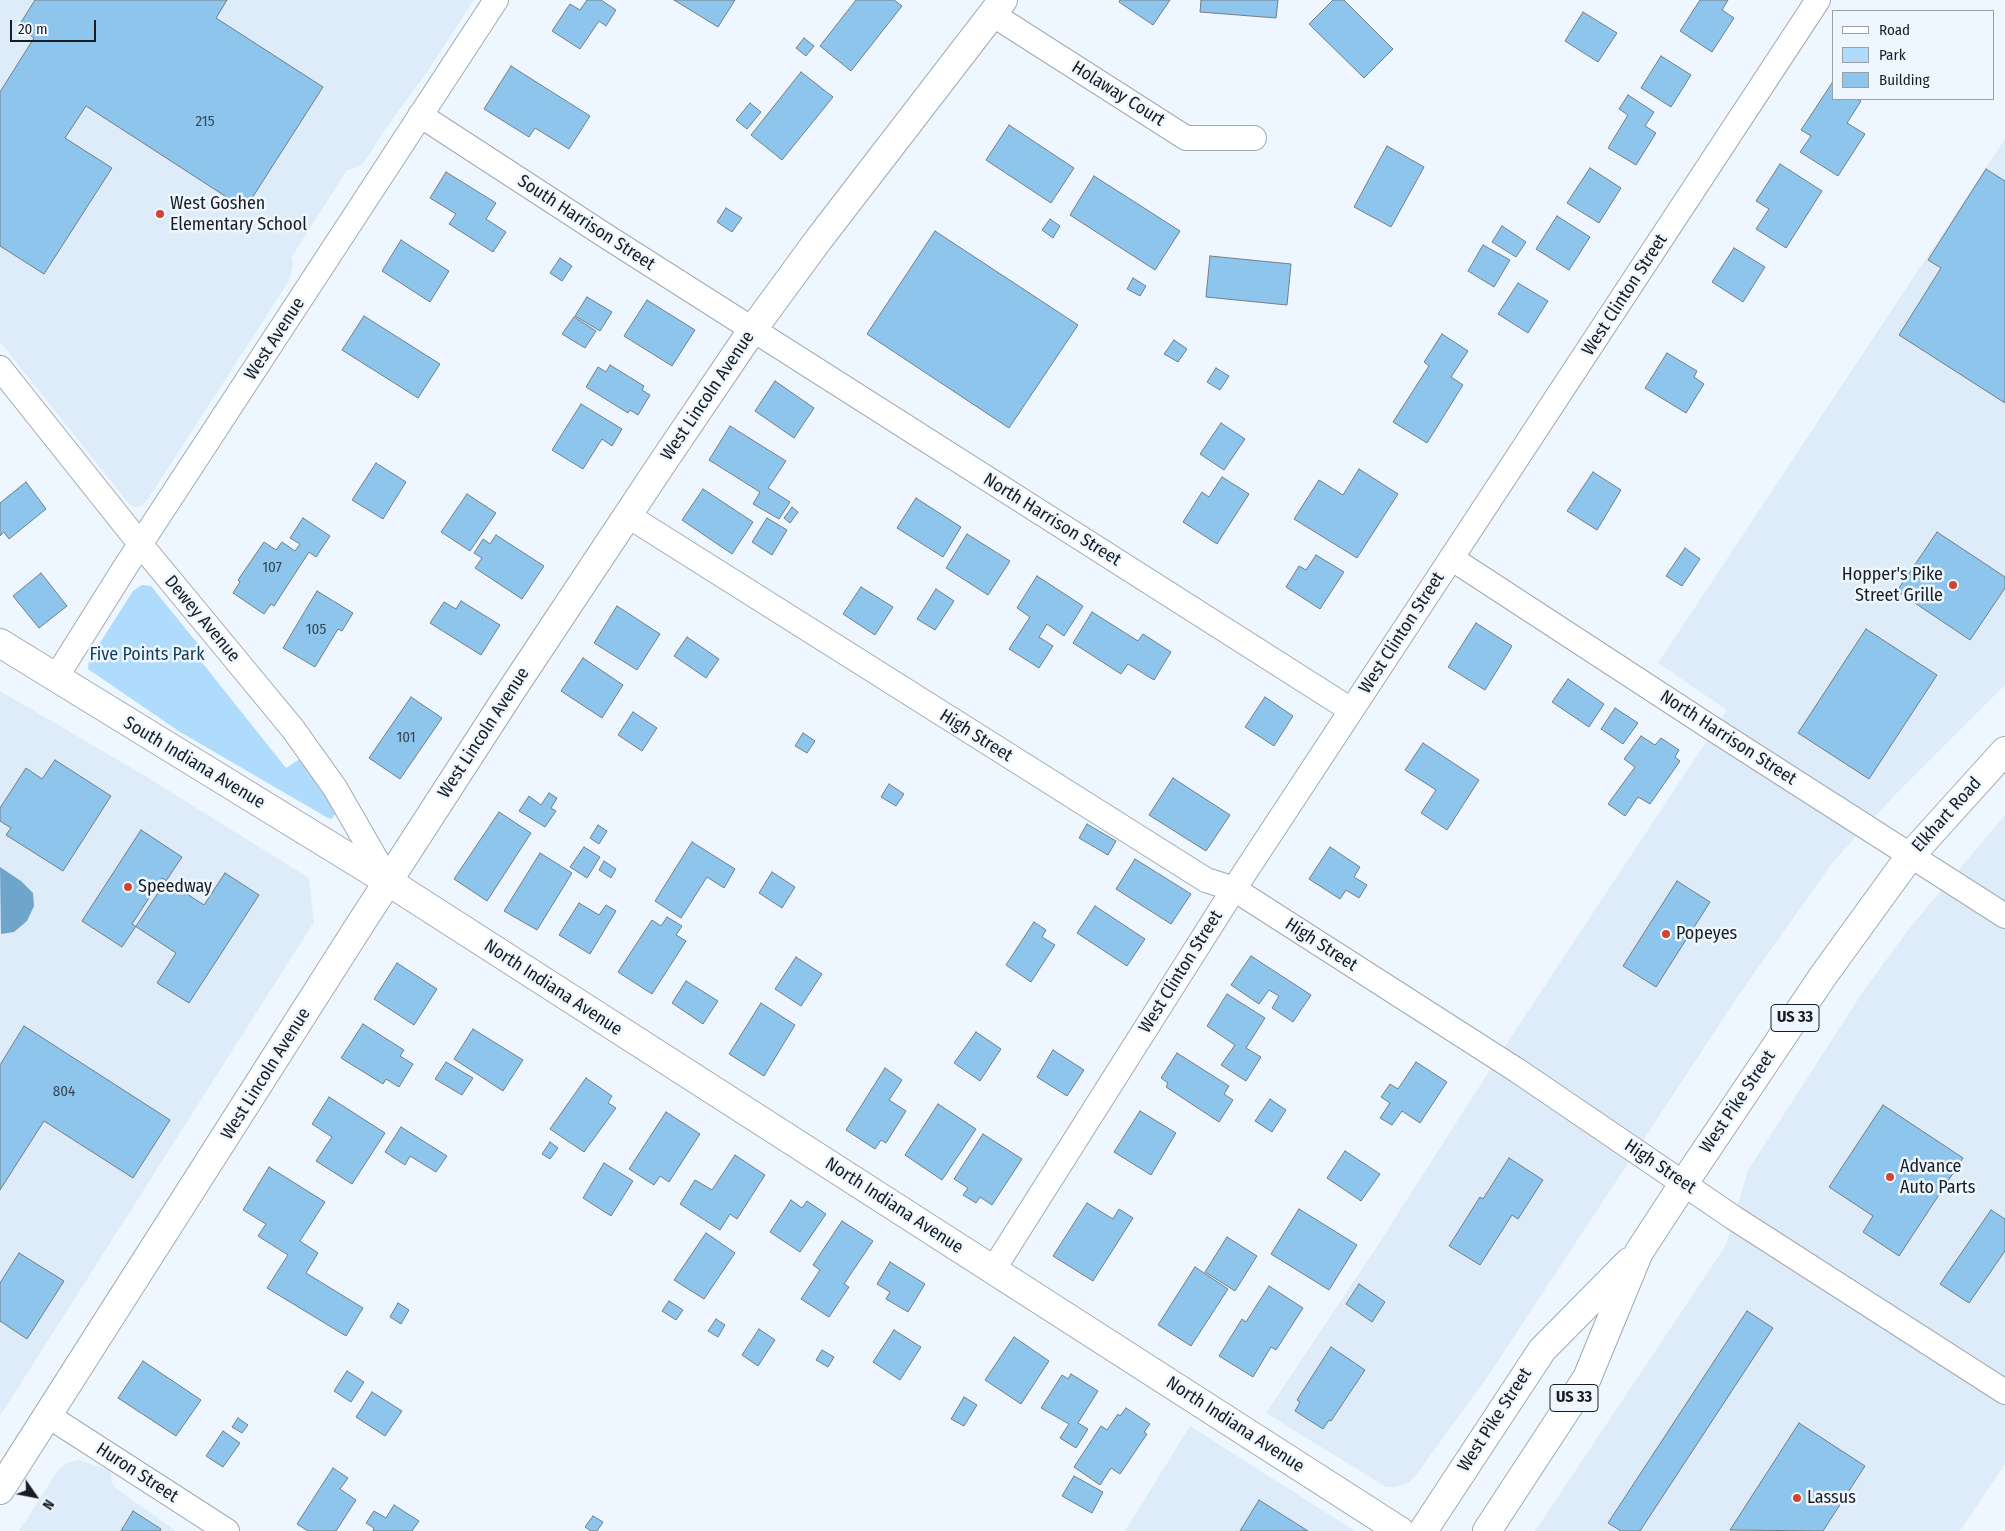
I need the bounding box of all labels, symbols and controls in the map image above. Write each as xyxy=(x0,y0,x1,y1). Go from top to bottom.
scale bar xyxy=(12,10,99,42)
legend xyxy=(1832,10,1995,100)
text: 20 m xyxy=(18,20,48,38)
text: Road xyxy=(1879,21,1910,39)
text: Park xyxy=(1879,46,1906,64)
street label: Holaway Court xyxy=(1067,57,1169,131)
text: Building xyxy=(1879,71,1930,89)
house number: 215 xyxy=(195,113,215,131)
street label: South Harrison Street xyxy=(513,171,659,275)
place label: West Goshen Elementary School xyxy=(170,193,307,235)
marker: West Goshen Elementary School xyxy=(154,208,166,220)
street label: West Clinton Street xyxy=(1578,230,1672,360)
street label: West Avenue xyxy=(240,294,310,384)
street label: West Lincoln Avenue xyxy=(657,327,759,465)
street label: North Harrison Street xyxy=(979,469,1125,571)
house number: 107 xyxy=(262,559,282,577)
place label: Hopper's Pike Street Grille xyxy=(1842,564,1943,606)
street label: West Clinton Street xyxy=(1355,568,1449,698)
street label: Dewey Avenue xyxy=(160,571,244,667)
marker: Hopper's Pike Street Grille xyxy=(1947,579,1959,591)
house number: 105 xyxy=(306,621,326,639)
park label: Five Points Park xyxy=(89,644,205,666)
street label: West Lincoln Avenue xyxy=(434,664,534,802)
street label: North Harrison Street xyxy=(1656,686,1800,790)
street label: High Street xyxy=(936,705,1016,767)
street label: South Indiana Avenue xyxy=(119,712,269,814)
house number: 101 xyxy=(396,729,416,747)
street label: Elkhart Road xyxy=(1908,773,1986,857)
place label: Speedway xyxy=(138,876,212,898)
marker: Speedway xyxy=(122,881,134,893)
street label: West Clinton Street xyxy=(1135,907,1227,1037)
street label: High Street xyxy=(1281,914,1361,976)
place label: Popeyes xyxy=(1676,923,1737,945)
marker: Popeyes xyxy=(1660,928,1672,940)
street label: North Indiana Avenue xyxy=(480,935,626,1041)
street label: West Lincoln Avenue xyxy=(217,1004,315,1144)
road number: US 33 xyxy=(1771,1004,1819,1032)
street label: West Pike Street xyxy=(1696,1046,1780,1158)
house number: 804 xyxy=(53,1083,75,1101)
street label: High Street xyxy=(1620,1135,1700,1199)
street label: North Indiana Avenue xyxy=(821,1153,967,1259)
place label: Advance Auto Parts xyxy=(1900,1156,1975,1198)
marker: Advance Auto Parts xyxy=(1884,1171,1896,1183)
street label: West Pike Street xyxy=(1453,1364,1537,1476)
street label: North Indiana Avenue xyxy=(1162,1372,1308,1478)
road number: US 33 xyxy=(1550,1385,1598,1412)
street label: Huron Street xyxy=(92,1438,182,1508)
north arrow xyxy=(10,1471,60,1521)
place label: Lassus xyxy=(1807,1487,1856,1509)
marker: Lassus xyxy=(1791,1492,1803,1504)
text: N xyxy=(39,1496,57,1513)

